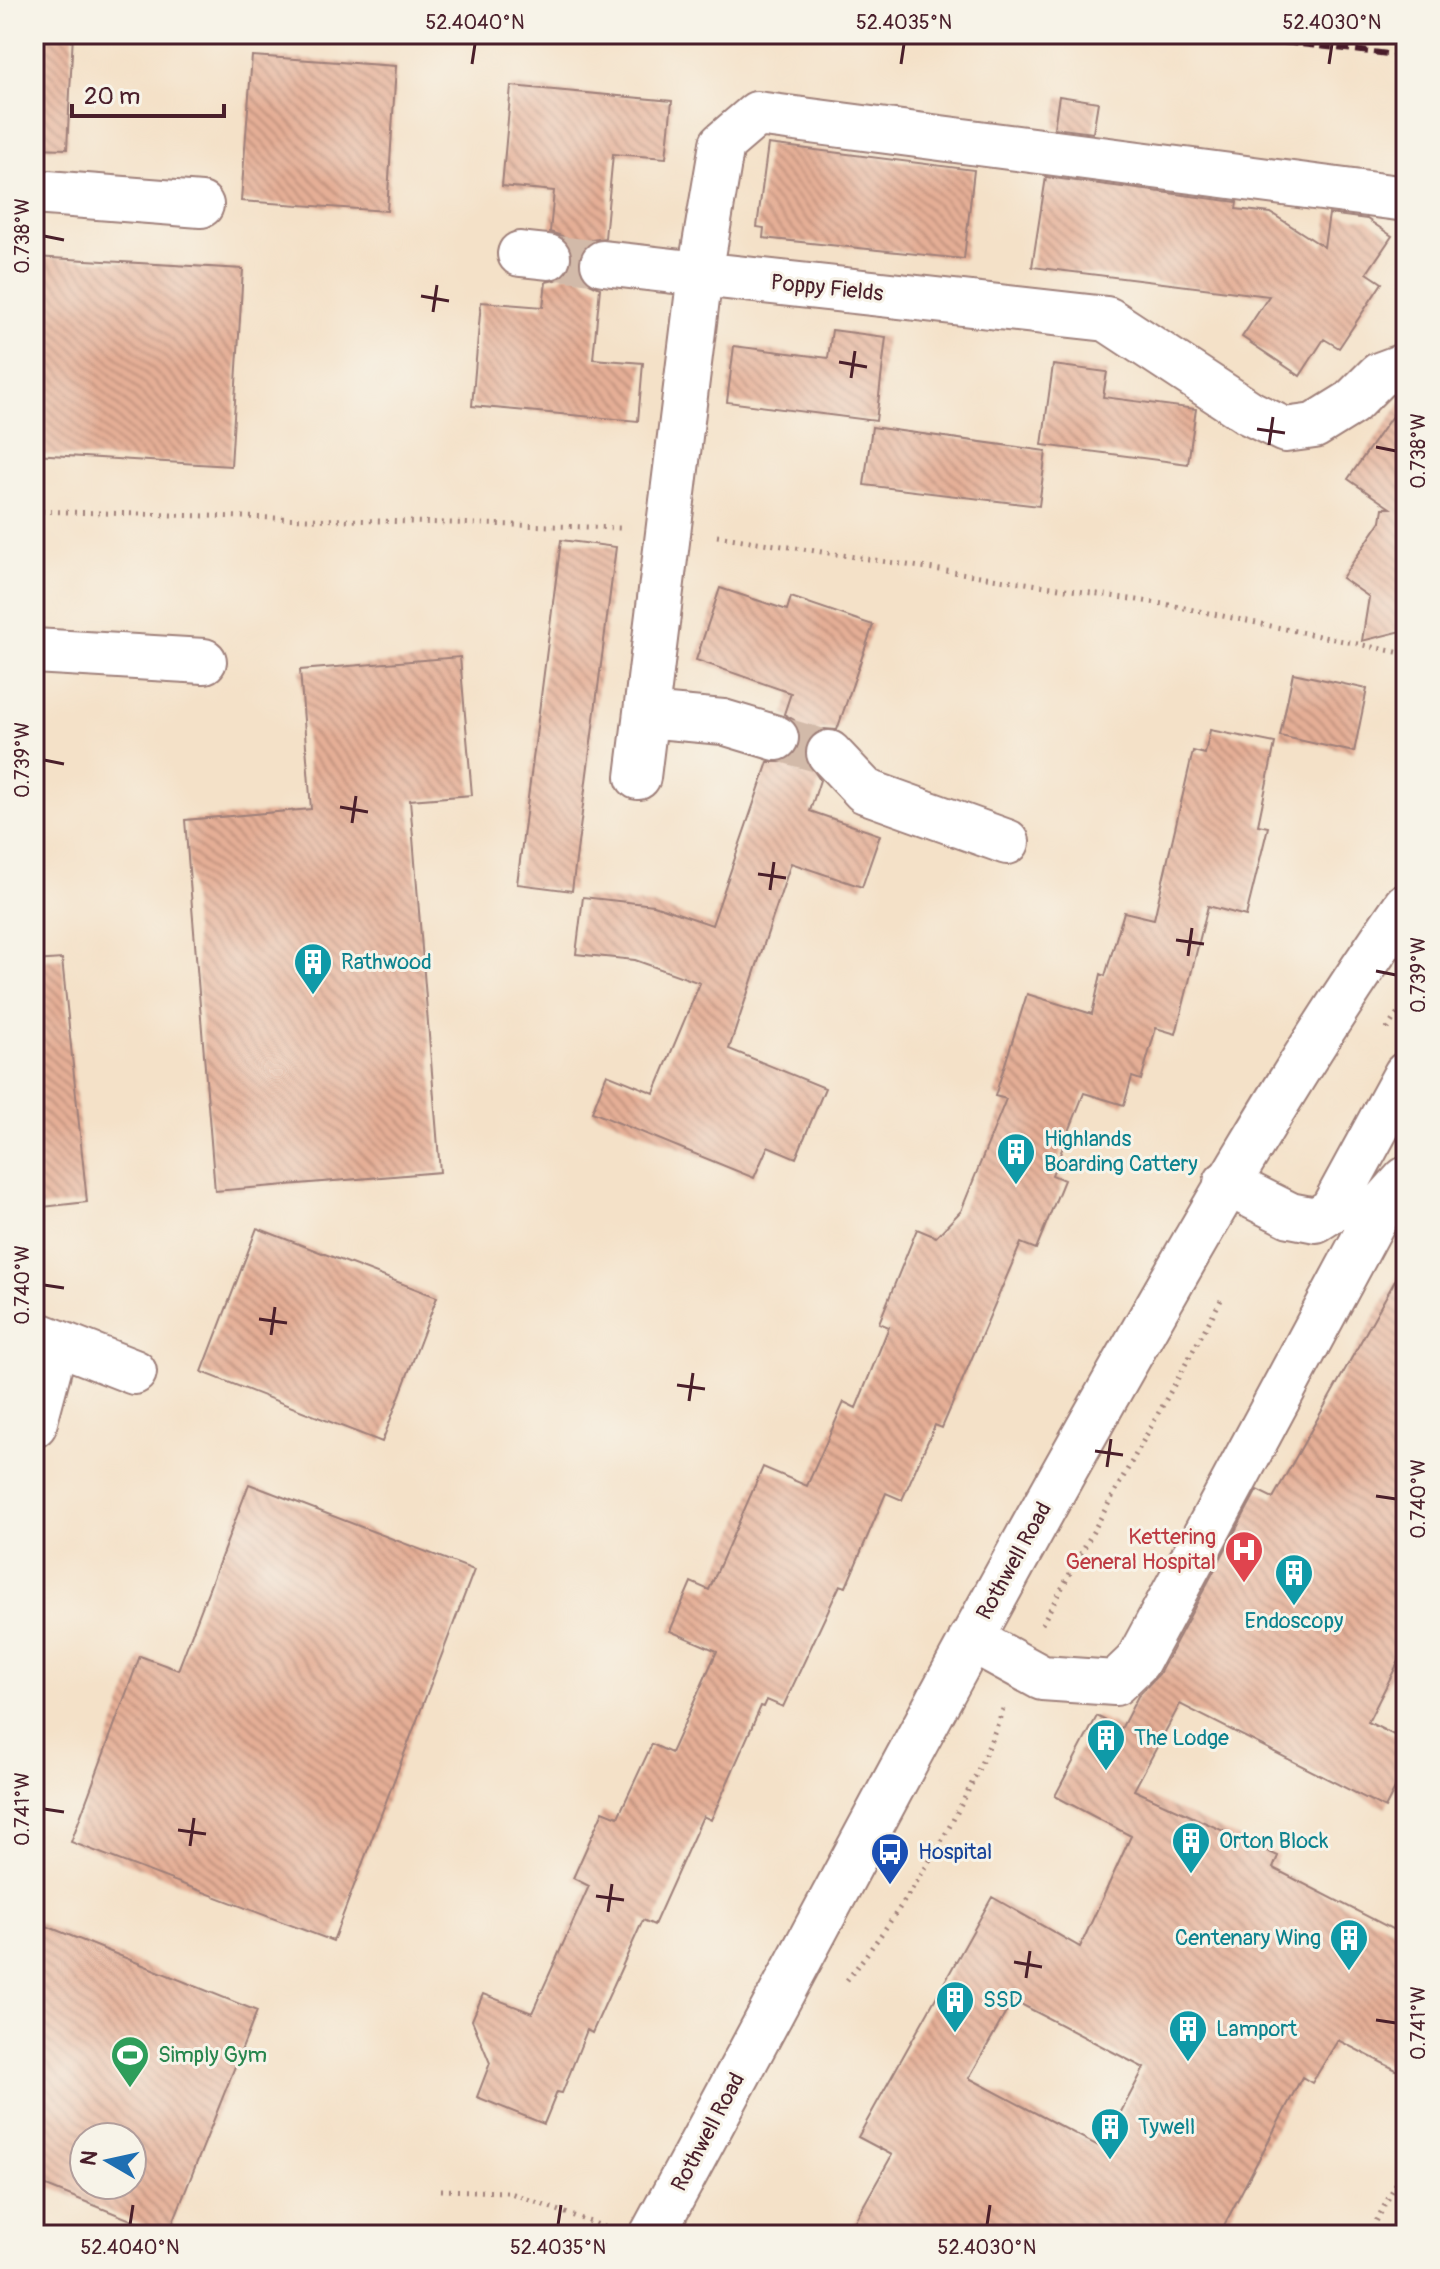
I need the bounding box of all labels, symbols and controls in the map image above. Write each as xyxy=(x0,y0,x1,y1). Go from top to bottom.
text: 52.4040°N xyxy=(425,10,525,35)
text: 52.4035°N xyxy=(856,10,952,35)
text: 52.4030°N xyxy=(1283,10,1381,35)
scale bar xyxy=(72,68,224,118)
text: 20 m xyxy=(84,82,140,111)
text: 0.738°W xyxy=(10,198,35,274)
street label: Poppy Fields xyxy=(769,268,885,308)
text: 0.738°W xyxy=(1406,413,1431,489)
text: 0.739°W xyxy=(10,722,35,798)
text: 0.739°W xyxy=(1406,937,1431,1013)
building icon: Rathwood xyxy=(292,941,334,996)
place label: Rathwood xyxy=(341,948,432,976)
place label: Highlands Boarding Cattery xyxy=(1044,1125,1198,1178)
building icon: Highlands Boarding Cattery xyxy=(995,1131,1037,1186)
text: 0.740°W xyxy=(10,1245,35,1325)
text: 0.740°W xyxy=(1406,1459,1431,1539)
street label: Rothwell Road xyxy=(970,1497,1058,1625)
place label: Kettering General Hospital xyxy=(1065,1523,1216,1576)
hospital icon: Kettering General Hospital xyxy=(1223,1529,1265,1584)
building icon: Endoscopy xyxy=(1273,1552,1315,1607)
place label: Endoscopy xyxy=(1245,1607,1343,1635)
building icon: The Lodge xyxy=(1085,1717,1127,1772)
place label: The Lodge xyxy=(1134,1724,1229,1752)
text: 0.741°W xyxy=(10,1772,35,1846)
building icon: Orton Block xyxy=(1170,1820,1212,1875)
place label: Orton Block xyxy=(1219,1827,1328,1855)
bus stop icon: Hospital xyxy=(869,1831,911,1886)
place label: Hospital xyxy=(918,1838,992,1866)
building icon: Centenary Wing xyxy=(1328,1917,1370,1972)
place label: Centenary Wing xyxy=(1175,1924,1321,1952)
building icon: SSD xyxy=(934,1979,976,2034)
place label: SSD xyxy=(983,1986,1022,2014)
text: 0.741°W xyxy=(1406,1986,1431,2060)
building icon: Lamport xyxy=(1167,2008,1209,2063)
place label: Lamport xyxy=(1216,2015,1297,2043)
sports icon: Simply Gym xyxy=(109,2034,151,2089)
place label: Simply Gym xyxy=(158,2041,267,2069)
street label: Rothwell Road xyxy=(665,2068,751,2196)
building icon: Tywell xyxy=(1089,2106,1131,2161)
place label: Tywell xyxy=(1138,2113,1195,2141)
north arrow xyxy=(68,2121,148,2201)
text: N xyxy=(74,2148,104,2168)
text: 52.4040°N xyxy=(80,2235,180,2260)
text: 52.4035°N xyxy=(510,2235,606,2260)
text: 52.4030°N xyxy=(938,2235,1036,2260)

